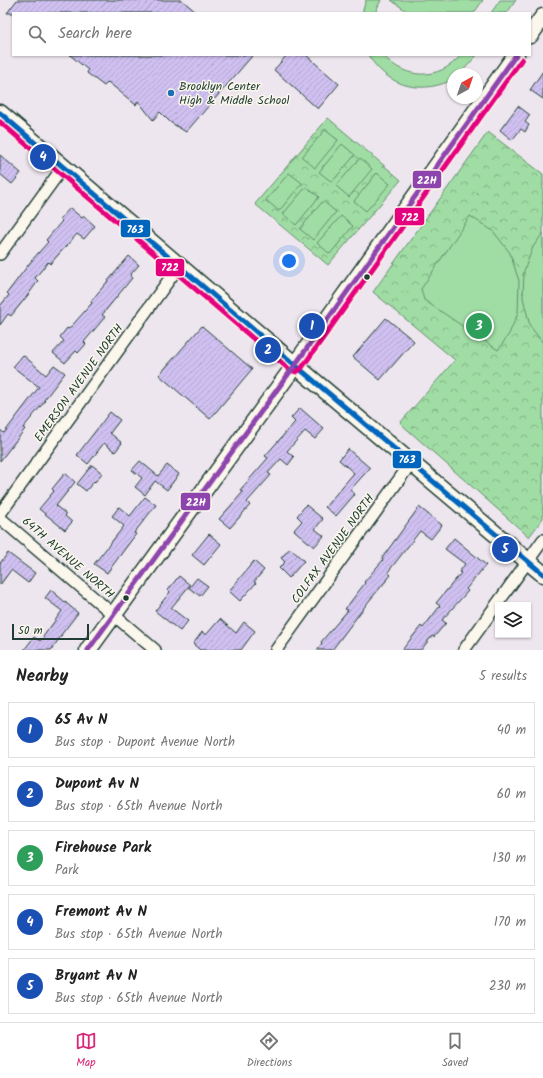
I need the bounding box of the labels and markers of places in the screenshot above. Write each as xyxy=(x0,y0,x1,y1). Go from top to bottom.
place label: Brooklyn Center High & Middle School xyxy=(179,77,290,110)
marker: Brooklyn Center High & Middle School xyxy=(166,88,176,98)
pin: 4 xyxy=(30,142,56,172)
unlabelled marker xyxy=(362,272,372,282)
pin: 1 xyxy=(299,311,325,341)
pin: 3 xyxy=(466,311,492,341)
pin: 2 xyxy=(255,335,281,365)
pin: 5 xyxy=(492,534,518,564)
unlabelled marker xyxy=(121,593,131,603)

